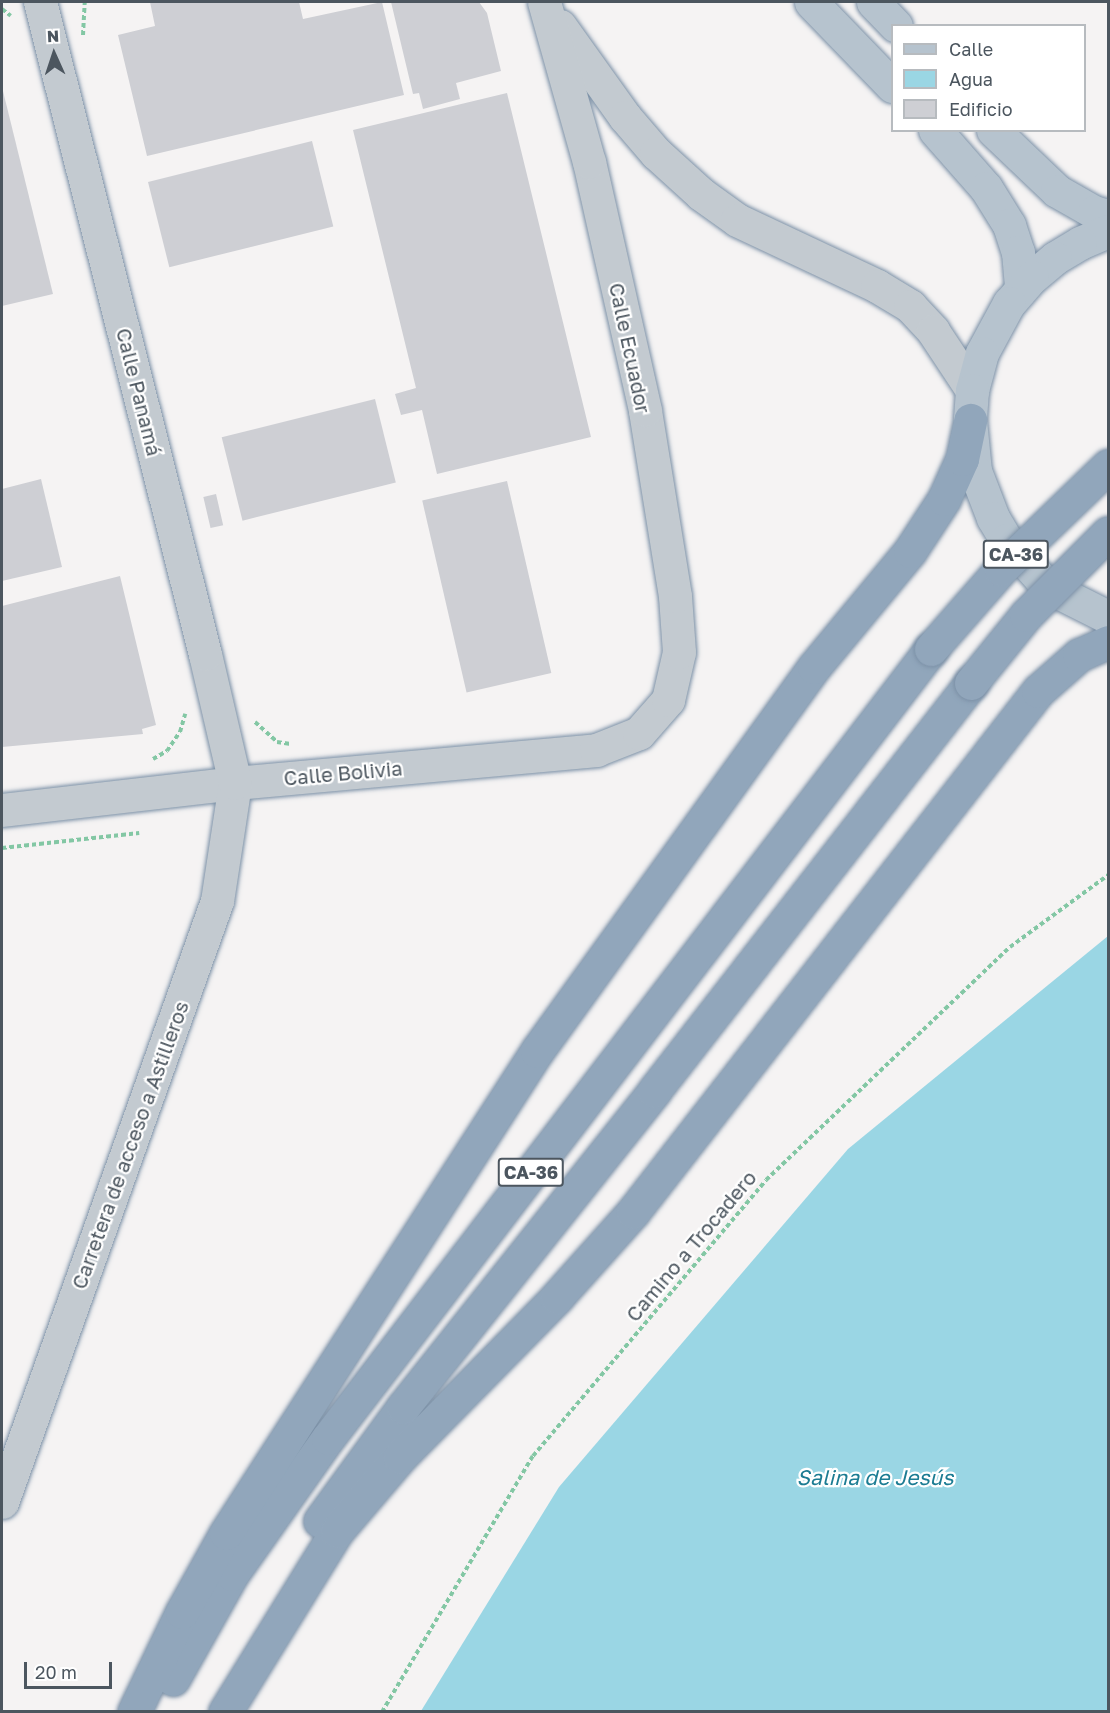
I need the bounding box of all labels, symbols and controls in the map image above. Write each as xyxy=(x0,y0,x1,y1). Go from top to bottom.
north arrow xyxy=(24,24,84,84)
legend xyxy=(891,24,1086,132)
text: N xyxy=(46,26,60,46)
text: Calle xyxy=(949,38,993,60)
text: Agua xyxy=(949,68,993,90)
text: Edificio xyxy=(949,98,1013,120)
street label: Calle Ecuador xyxy=(604,281,656,415)
street label: Calle Panamá xyxy=(112,326,166,458)
road number: CA-36 xyxy=(982,539,1050,569)
street label: Calle Bolivia xyxy=(283,756,403,790)
street label: Carretera de acceso a Astilleros xyxy=(67,998,193,1292)
road number: CA-36 xyxy=(496,1157,566,1187)
street label: Camino a Trocadero xyxy=(621,1166,761,1326)
water label: Salina de Jesús xyxy=(797,1464,953,1490)
scale bar xyxy=(27,1650,116,1688)
text: 20 m xyxy=(35,1661,77,1683)

